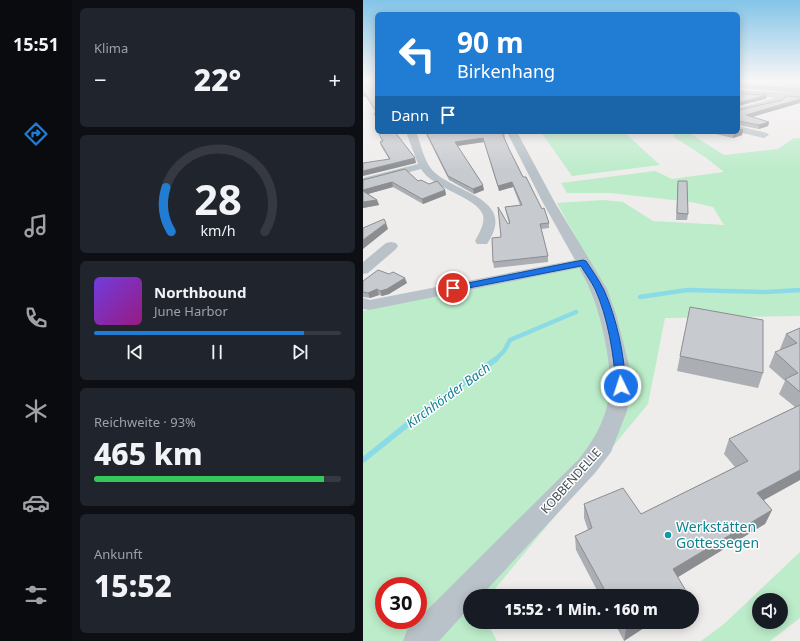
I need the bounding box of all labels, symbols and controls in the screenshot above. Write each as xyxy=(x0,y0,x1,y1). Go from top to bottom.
text: 90 m xyxy=(457,23,524,61)
icon: left xyxy=(391,28,443,80)
text: 15:51 xyxy=(13,32,59,56)
text: Klima xyxy=(94,39,128,57)
text: 22° xyxy=(194,59,241,100)
text: Birkenhang xyxy=(457,59,555,83)
text: − xyxy=(94,64,107,94)
text: + xyxy=(328,64,341,94)
icon: arrive xyxy=(437,104,459,126)
text: Dann xyxy=(391,105,429,125)
icon: directions xyxy=(22,120,50,148)
text: 28 xyxy=(194,171,241,227)
icon: music xyxy=(22,212,50,240)
text: km/h xyxy=(200,220,235,239)
pin xyxy=(436,271,470,305)
icon: arrive xyxy=(442,277,464,299)
text: Northbound xyxy=(154,282,246,302)
text: June Harbor xyxy=(154,302,228,320)
icon: phone xyxy=(22,304,50,332)
icon: previous xyxy=(124,341,146,363)
icon: pause xyxy=(206,341,228,363)
icon: next xyxy=(289,341,311,363)
water label: Kirchhörder Bach xyxy=(402,358,494,432)
position arrow xyxy=(600,365,642,407)
icon: climate xyxy=(22,397,50,425)
text: Reichweite · 93% xyxy=(94,413,196,431)
text: 465 km xyxy=(94,433,203,474)
street label: KOBBENDELLE xyxy=(537,444,605,517)
icon: car xyxy=(22,489,50,517)
place label: Werkstätten Gottessegen xyxy=(676,517,759,552)
marker: Werkstätten Gottessegen xyxy=(663,530,673,540)
text: Ankunft xyxy=(94,545,143,563)
text: 15:52 xyxy=(94,565,172,606)
speed limit sign: 30 xyxy=(375,577,427,629)
icon: filters xyxy=(22,581,50,609)
map controls xyxy=(752,593,788,629)
button: sound xyxy=(752,593,788,629)
text: 15:52 · 1 Min. · 160 m xyxy=(504,599,658,619)

